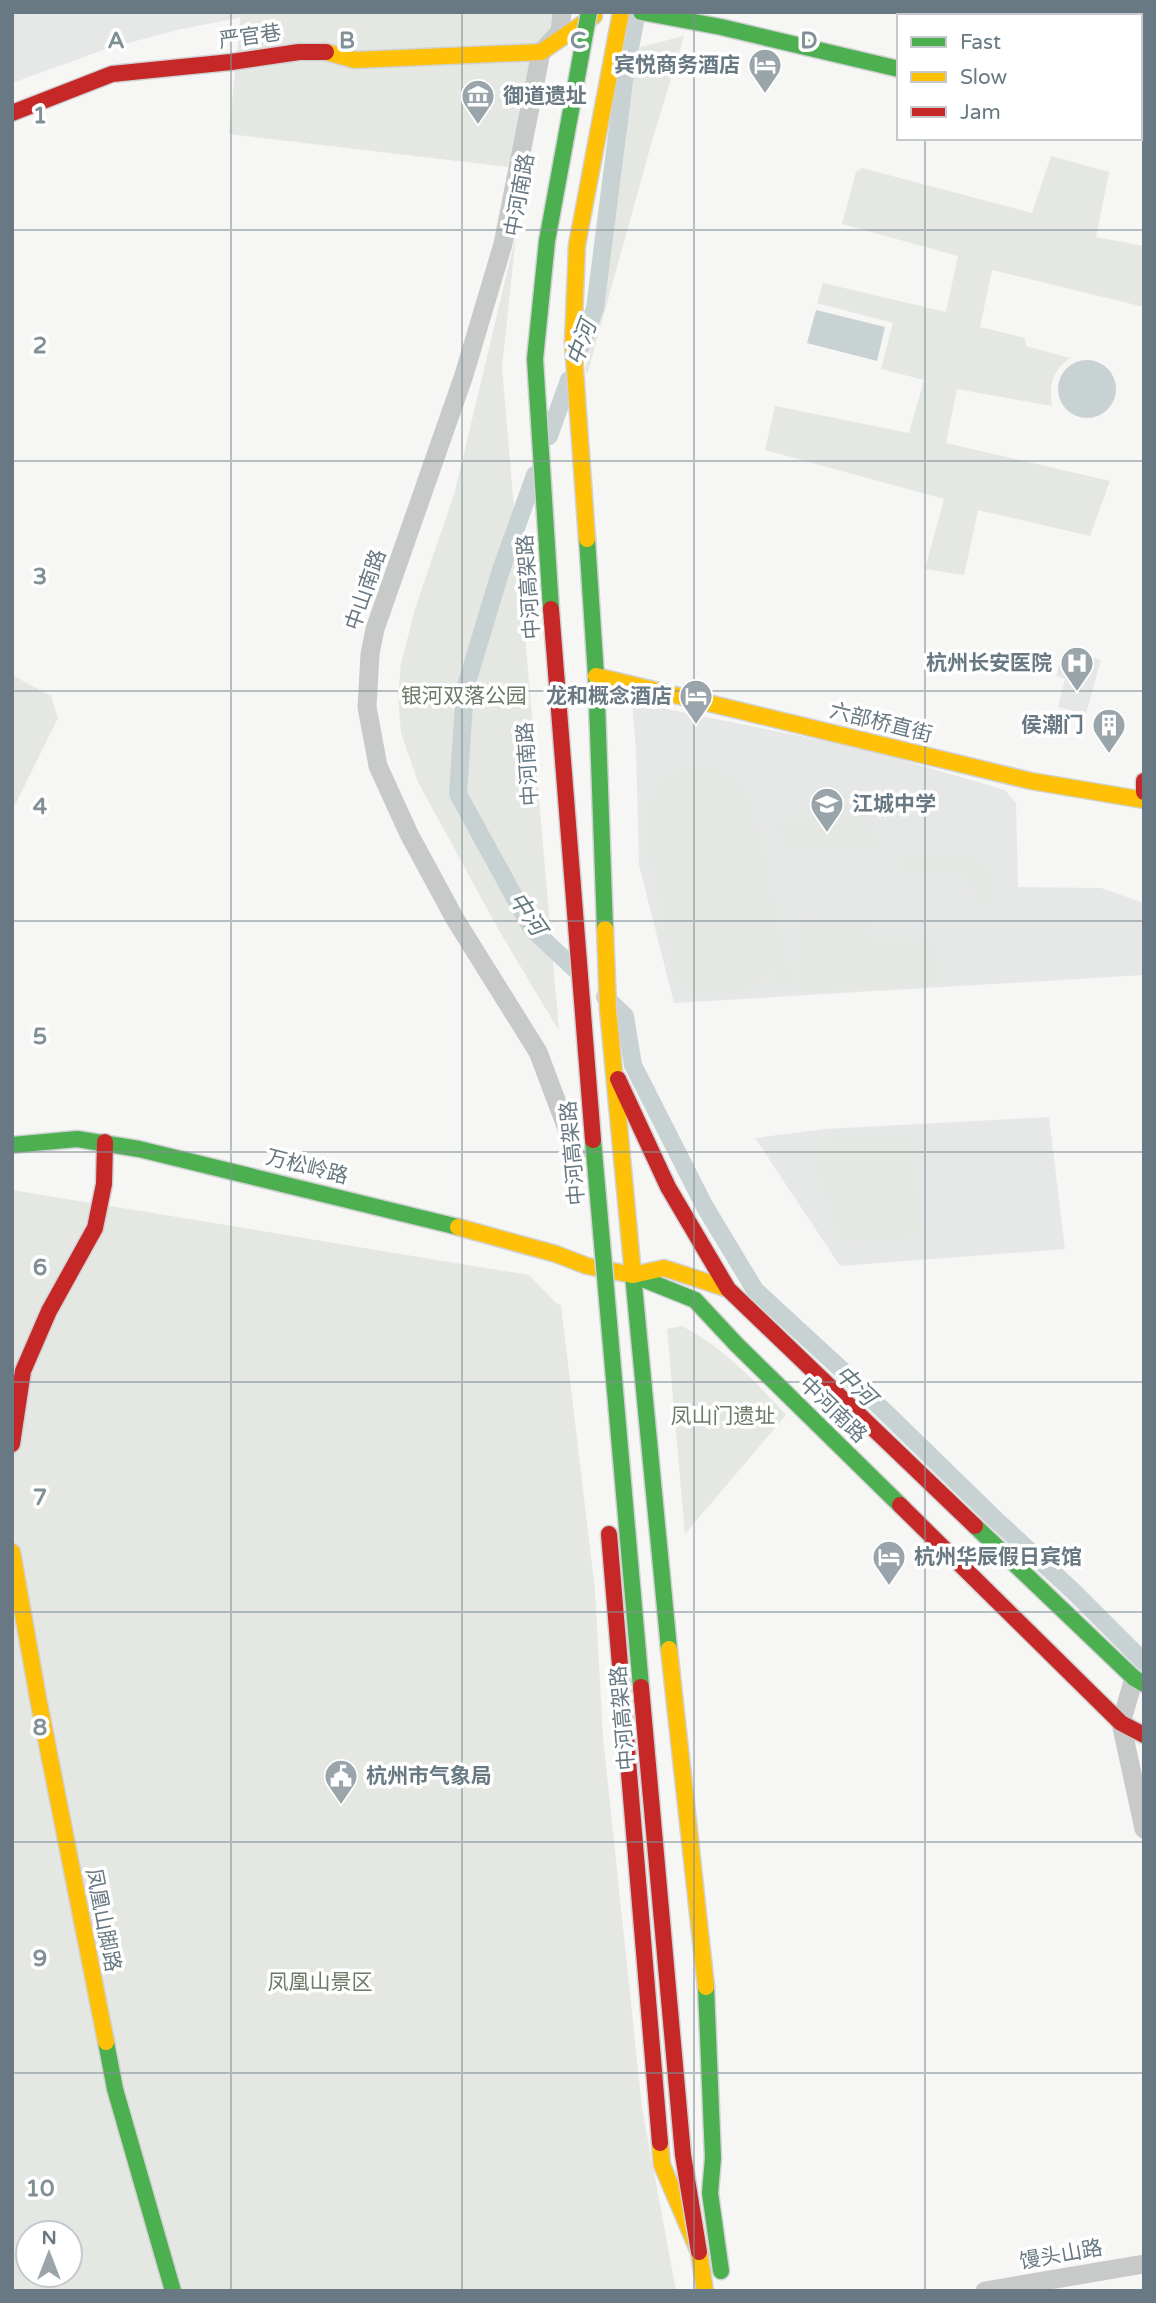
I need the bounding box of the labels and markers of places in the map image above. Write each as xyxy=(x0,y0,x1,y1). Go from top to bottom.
hotel icon: 宾悦商务酒店 xyxy=(746,46,784,95)
place label: 宾悦商务酒店 xyxy=(614,53,740,78)
museum icon: 御道遗址 xyxy=(459,77,497,126)
place label: 御道遗址 xyxy=(503,84,587,109)
hospital icon: 杭州长安医院 xyxy=(1058,644,1096,693)
place label: 杭州长安医院 xyxy=(926,651,1052,676)
hotel icon: 龙和概念酒店 xyxy=(677,677,715,726)
place label: 龙和概念酒店 xyxy=(546,684,672,709)
building icon: 侯潮门 xyxy=(1090,706,1128,755)
place label: 侯潮门 xyxy=(1021,713,1084,738)
school or university icon: 江城中学 xyxy=(808,785,846,834)
place label: 江城中学 xyxy=(852,792,936,817)
hotel icon: 杭州华辰假日宾馆 xyxy=(870,1538,908,1587)
place label: 杭州华辰假日宾馆 xyxy=(914,1545,1082,1570)
public building icon: 杭州市气象局 xyxy=(322,1757,360,1806)
place label: 杭州市气象局 xyxy=(366,1764,492,1789)

